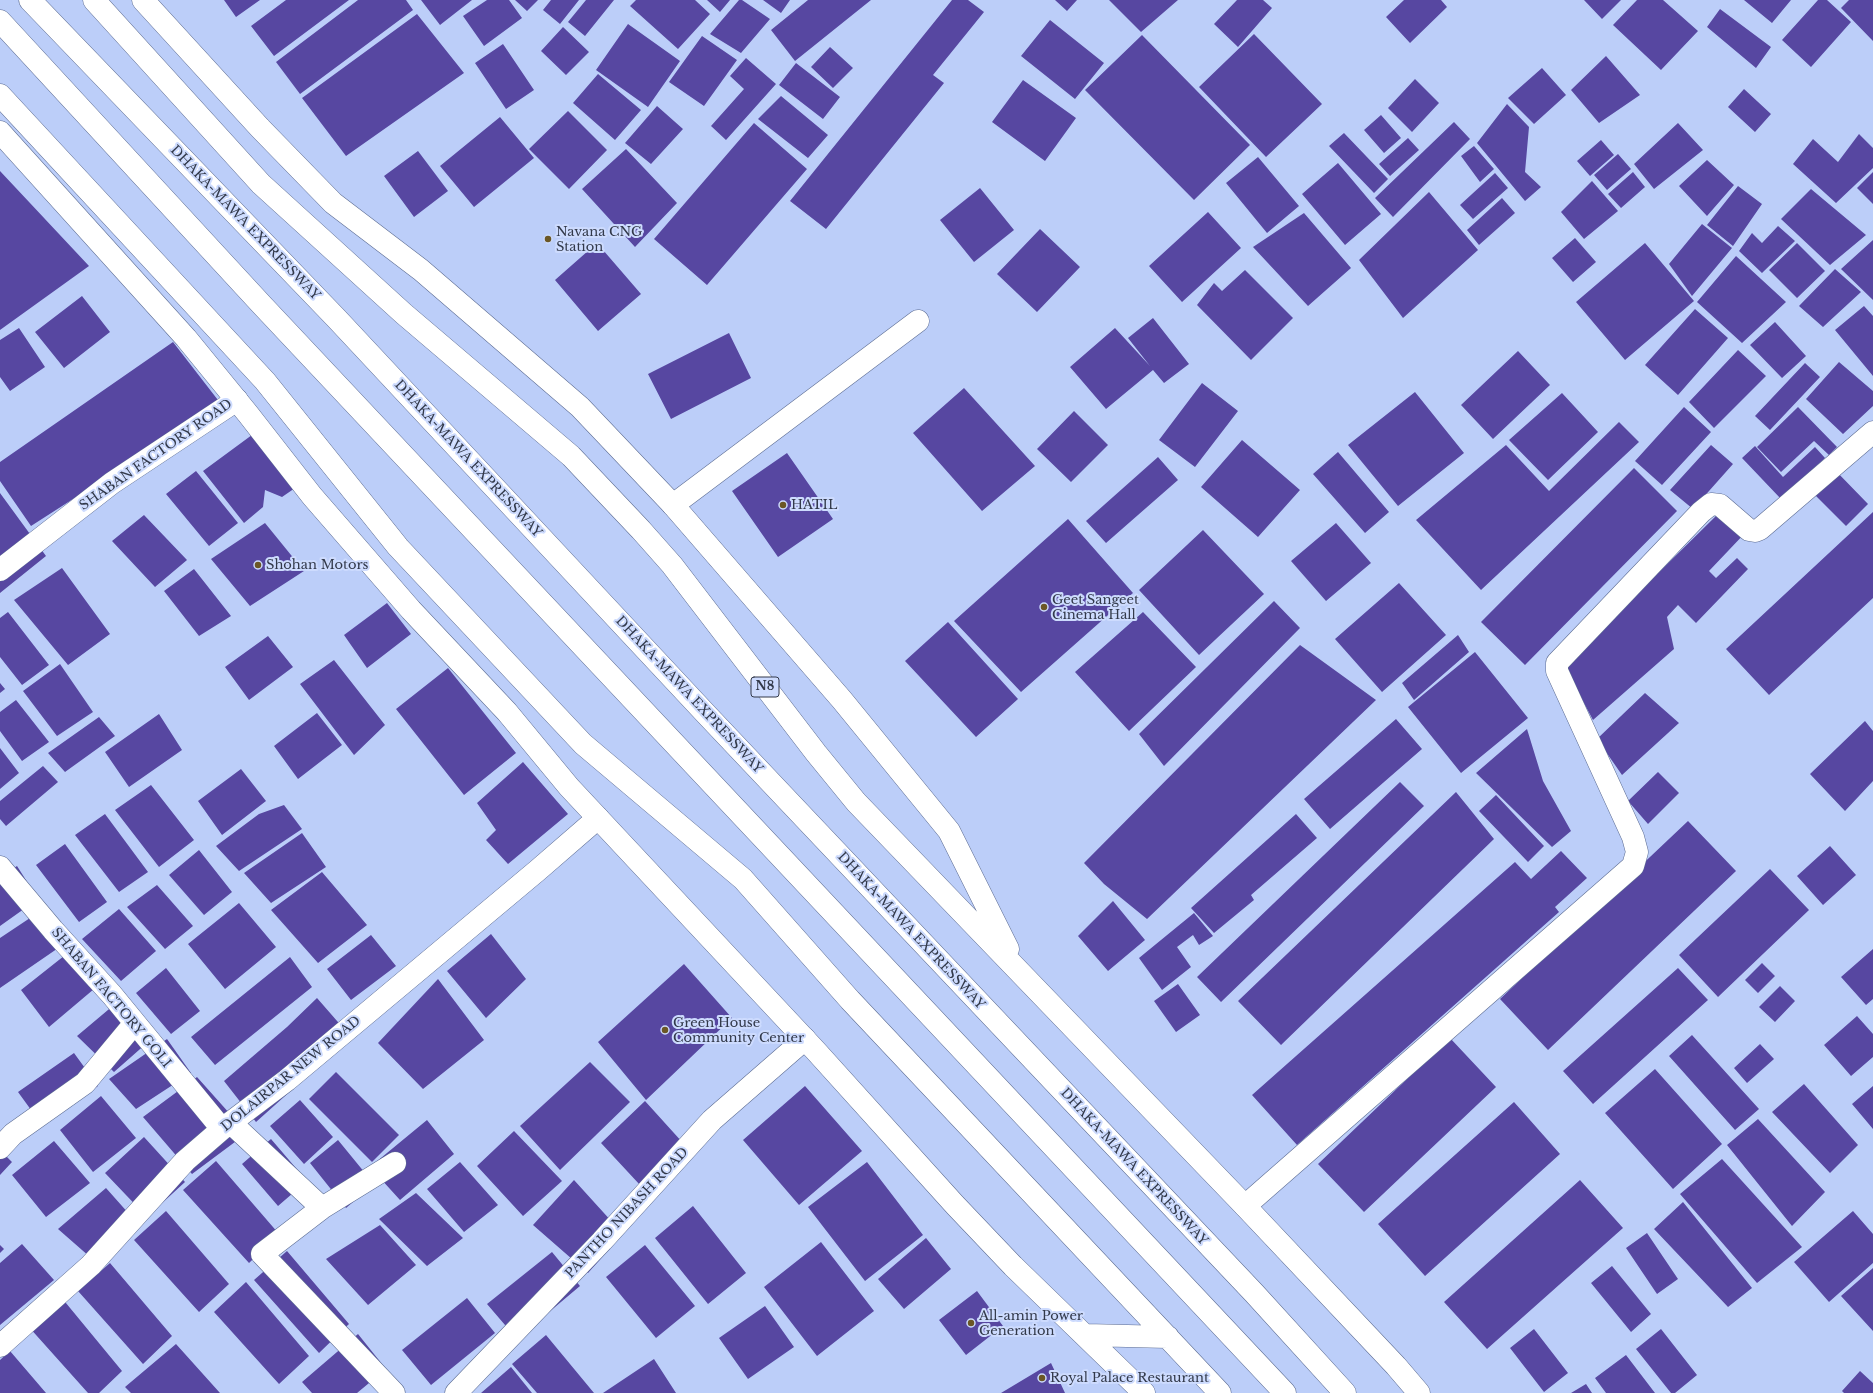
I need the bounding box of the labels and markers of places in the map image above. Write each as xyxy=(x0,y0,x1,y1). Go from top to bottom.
place label: Navana CNG Station xyxy=(556,224,642,255)
marker: Navana CNG Station xyxy=(543,234,553,244)
place label: HATIL xyxy=(791,497,837,513)
marker: HATIL xyxy=(778,500,788,510)
place label: Shohan Motors xyxy=(266,557,369,573)
marker: Shohan Motors xyxy=(253,560,263,570)
place label: Geet Sangeet Cinema Hall xyxy=(1052,592,1139,623)
marker: Geet Sangeet Cinema Hall xyxy=(1039,602,1049,612)
place label: Green House Community Center xyxy=(673,1015,804,1046)
marker: Green House Community Center xyxy=(660,1025,670,1035)
place label: All-amin Power Generation xyxy=(979,1308,1083,1339)
marker: All-amin Power Generation xyxy=(966,1318,976,1328)
place label: Royal Palace Restaurant xyxy=(1050,1370,1209,1386)
marker: Royal Palace Restaurant xyxy=(1037,1373,1047,1383)

